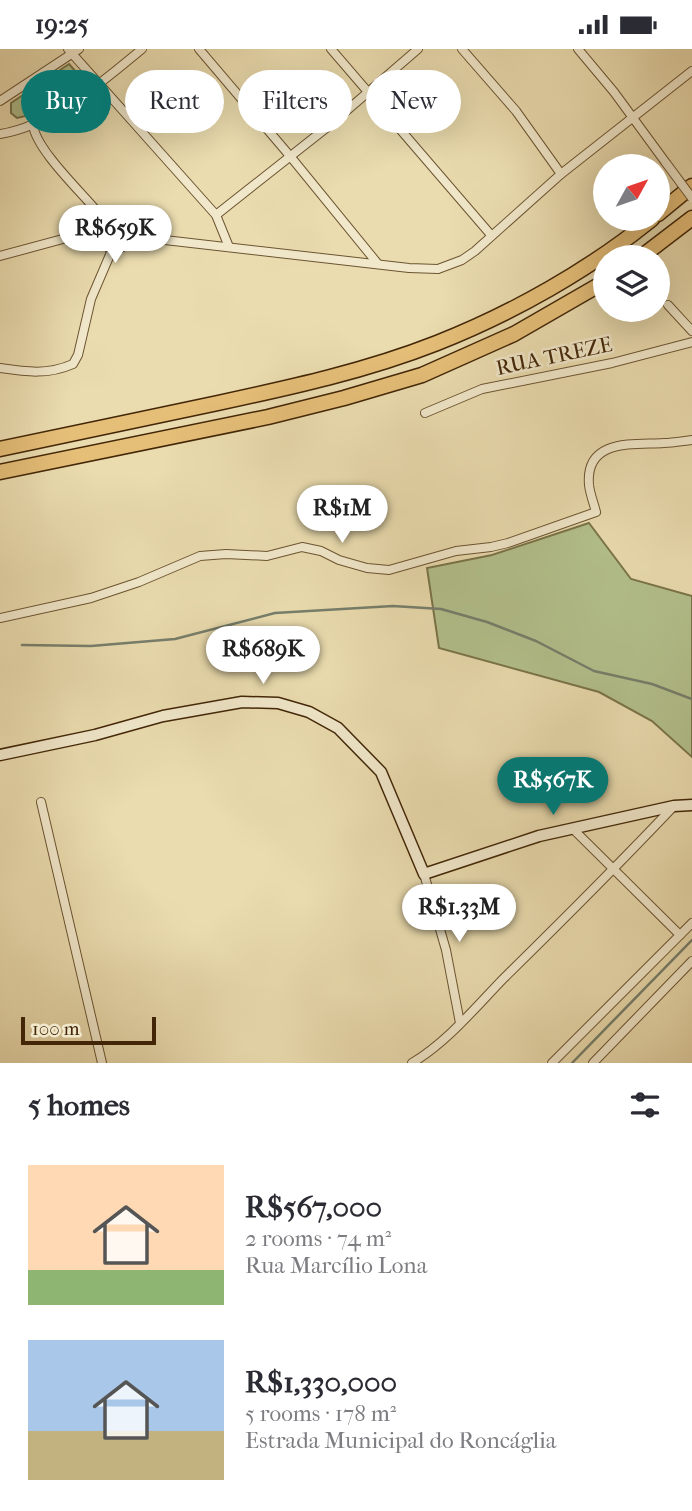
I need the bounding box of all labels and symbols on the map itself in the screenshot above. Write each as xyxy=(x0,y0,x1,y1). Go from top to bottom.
north arrow xyxy=(593,154,670,231)
pin: R$659K xyxy=(58,205,172,265)
street label: RUA TREZE xyxy=(494,332,614,380)
pin: R$1M xyxy=(301,485,383,545)
pin: R$689K xyxy=(206,627,320,686)
pin: R$567K xyxy=(496,757,610,817)
pin: R$1.33M xyxy=(394,885,524,944)
scale bar xyxy=(21,1014,156,1046)

